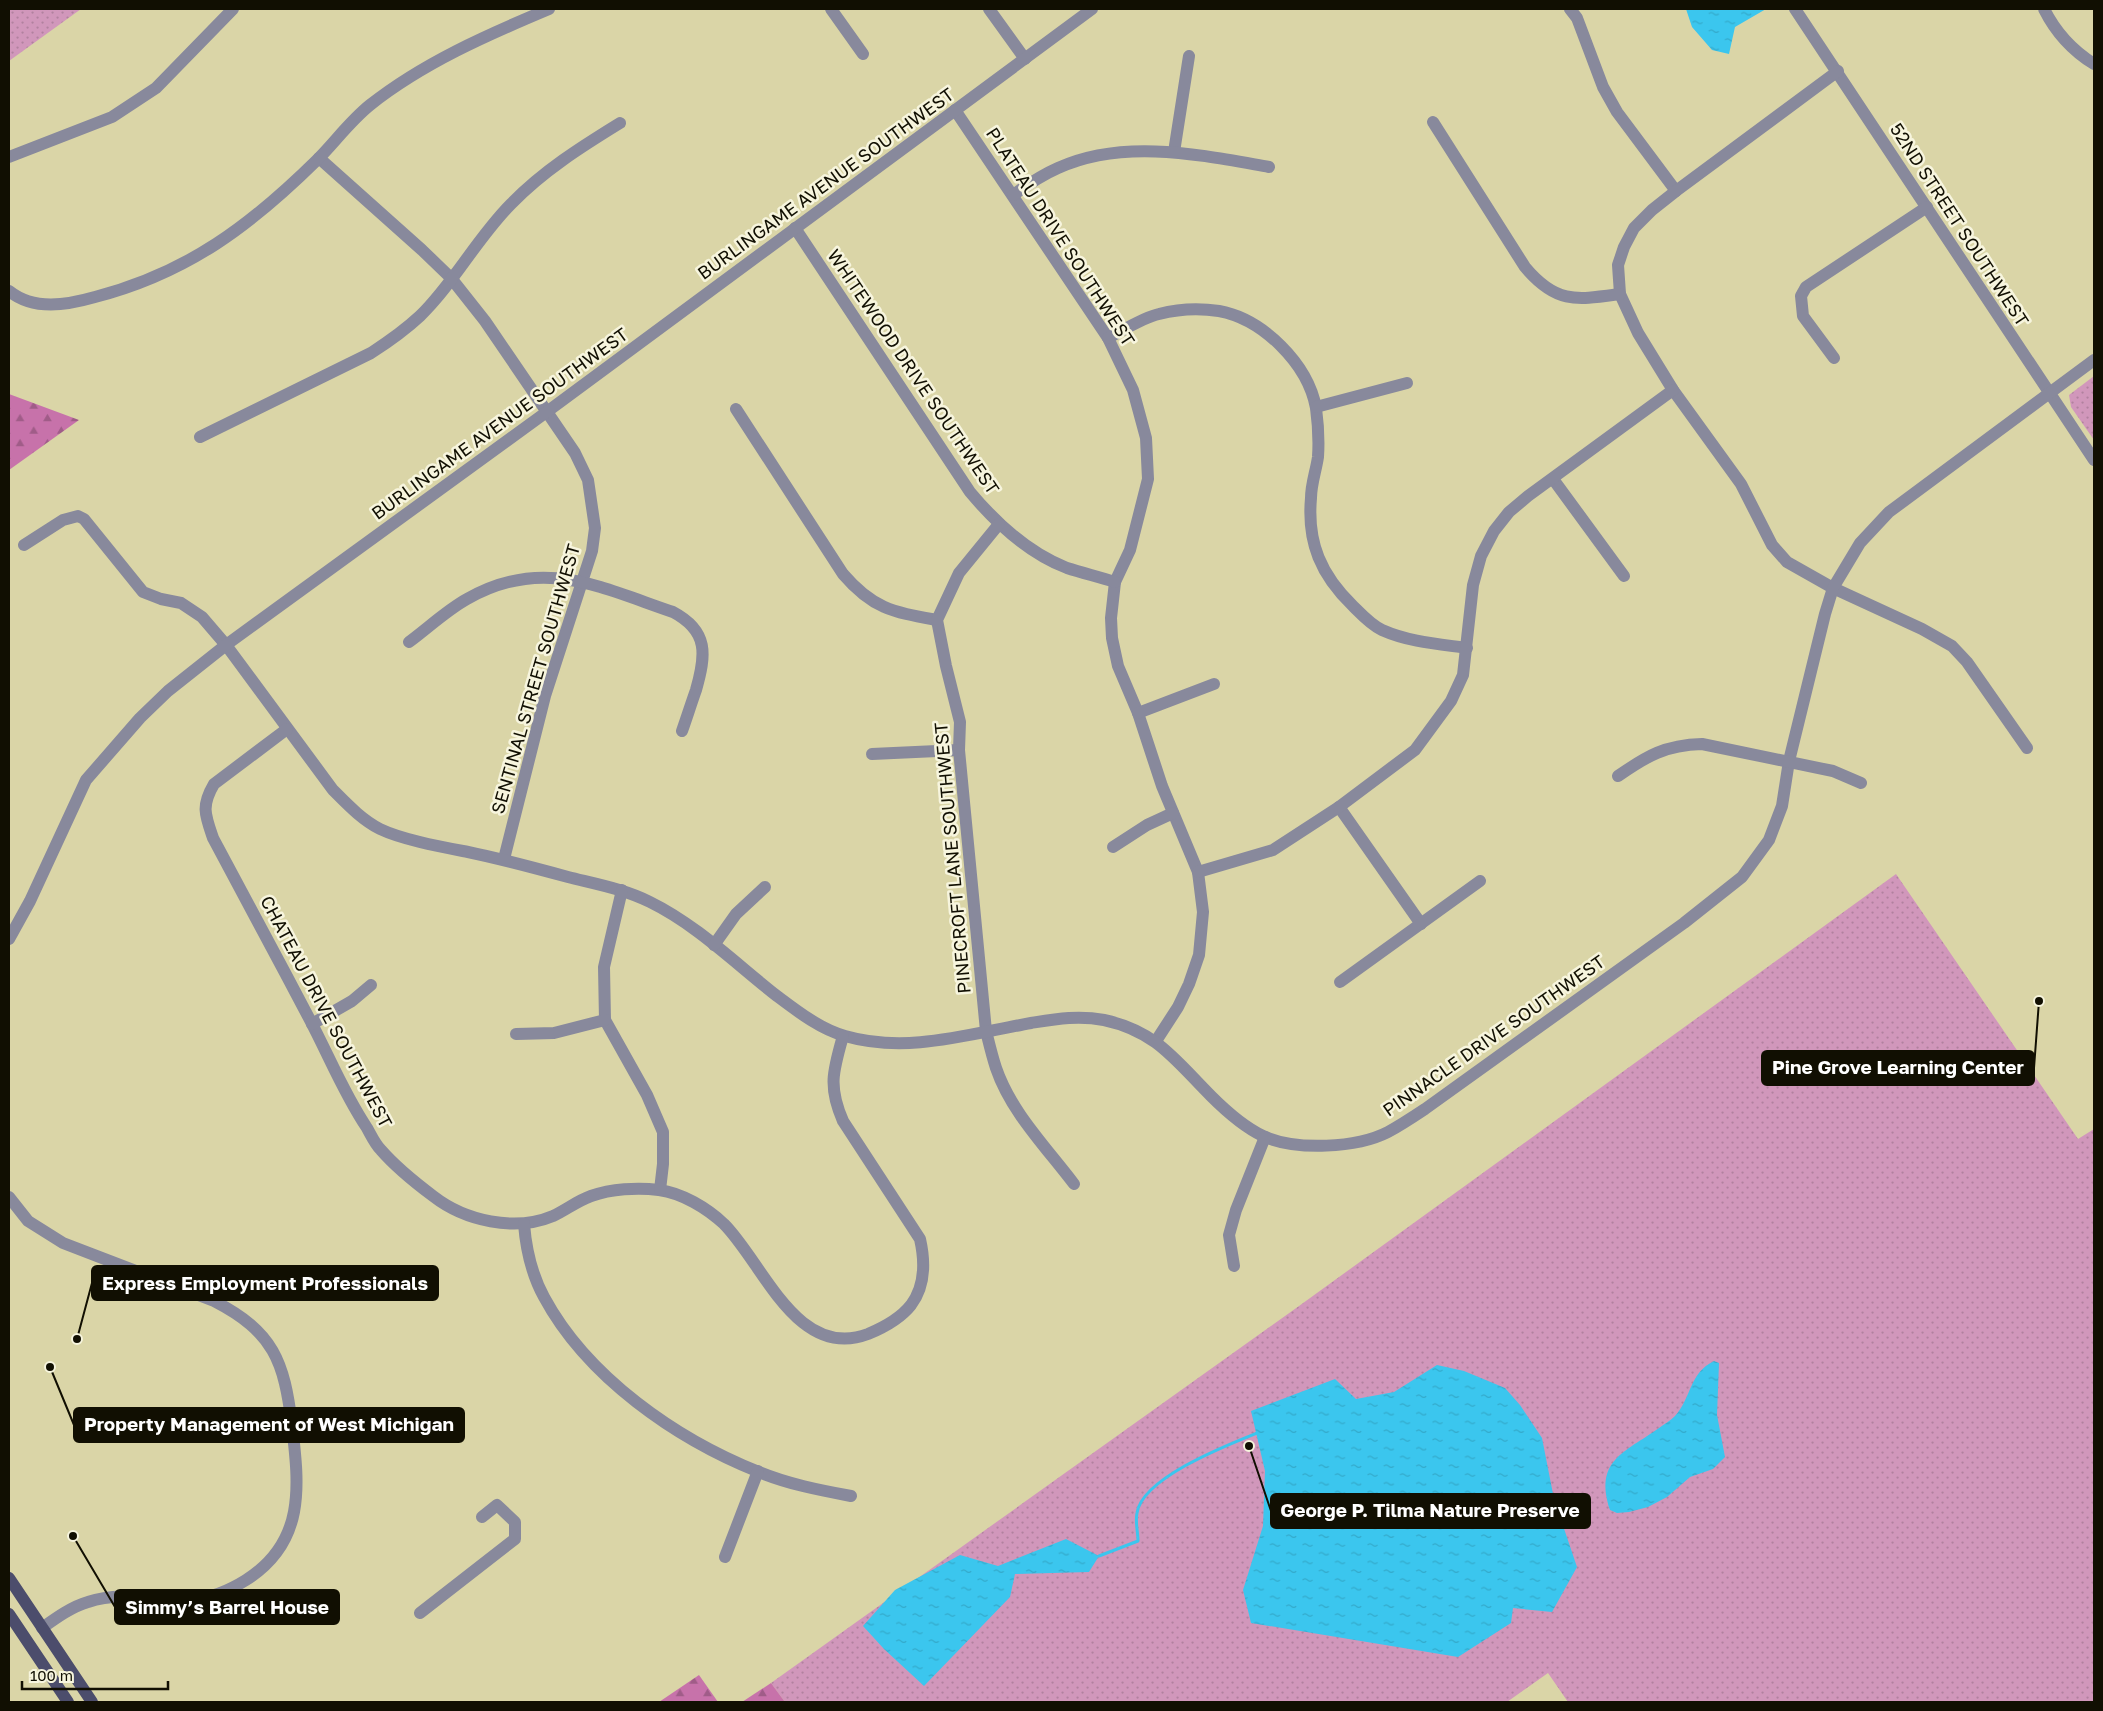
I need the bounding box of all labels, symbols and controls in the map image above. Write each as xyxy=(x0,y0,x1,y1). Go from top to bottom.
street label: BURLINGAME AVENUE SOUTHWEST xyxy=(693,83,958,284)
street label: 52ND STREET SOUTHWEST xyxy=(1886,119,2034,330)
street label: PLATEAU DRIVE SOUTHWEST xyxy=(982,123,1140,350)
street label: WHITEWOOD DRIVE SOUTHWEST xyxy=(823,245,1004,498)
street label: BURLINGAME AVENUE SOUTHWEST xyxy=(367,323,632,524)
street label: SENTINAL STREET SOUTHWEST xyxy=(486,541,584,816)
street label: PINECROFT LANE SOUTHWEST xyxy=(929,722,975,995)
street label: CHATEAU DRIVE SOUTHWEST xyxy=(256,892,397,1131)
street label: PINNACLE DRIVE SOUTHWEST xyxy=(1378,950,1609,1121)
callout: Pine Grove Learning Center xyxy=(1762,1051,2034,1085)
text: Pine Grove Learning Center xyxy=(1772,1055,2025,1078)
callout: Express Employment Professionals xyxy=(92,1266,438,1300)
text: Express Employment Professionals xyxy=(102,1271,428,1294)
callout: Property Management of West Michigan xyxy=(74,1408,464,1442)
text: Property Management of West Michigan xyxy=(84,1412,454,1435)
callout: George P. Tilma Nature Preserve xyxy=(1271,1494,1590,1528)
text: George P. Tilma Nature Preserve xyxy=(1280,1498,1580,1521)
callout: Simmy’s Barrel House xyxy=(115,1590,339,1624)
text: Simmy’s Barrel House xyxy=(125,1595,329,1618)
scale bar xyxy=(22,1658,169,1690)
text: 100 m xyxy=(30,1666,73,1684)

